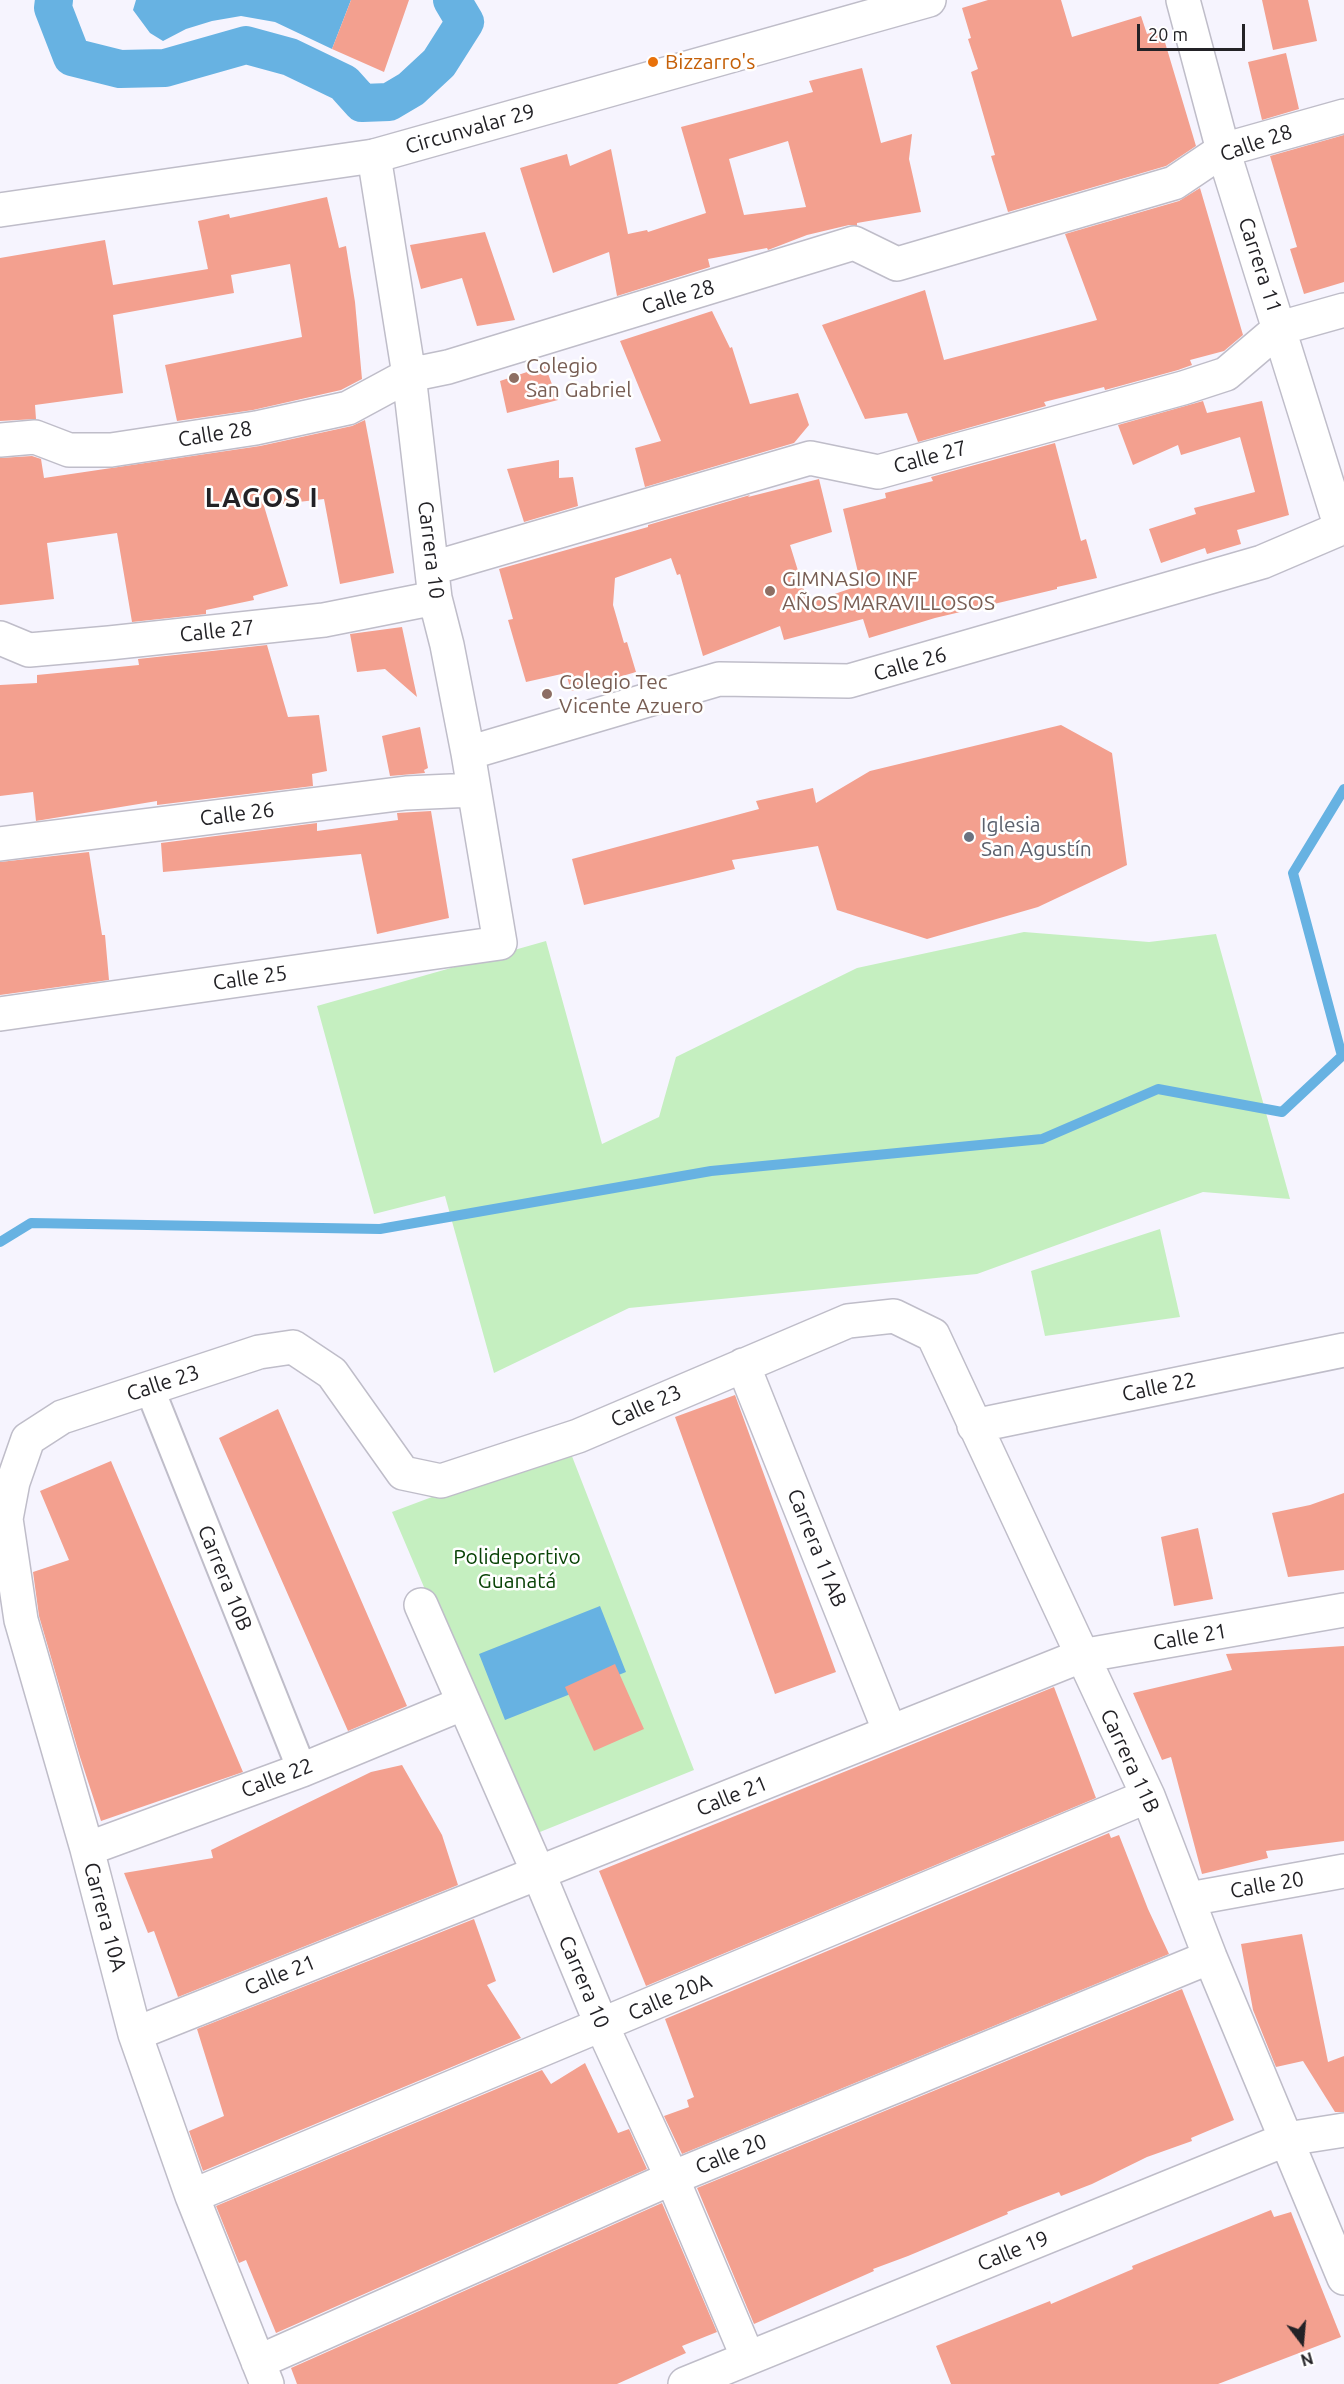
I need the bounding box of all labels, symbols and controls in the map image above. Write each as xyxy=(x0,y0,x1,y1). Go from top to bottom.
scale bar xyxy=(1140,12,1248,50)
text: 20 m xyxy=(1148,24,1188,44)
place label: Bizzarro's xyxy=(665,49,755,75)
marker: Bizzarro's xyxy=(646,55,660,69)
street label: Circunvalar 29 xyxy=(402,98,538,160)
street label: Calle 28 xyxy=(1217,119,1295,167)
street label: Carrera 11 xyxy=(1233,214,1287,316)
street label: Calle 28 xyxy=(639,274,717,320)
place label: Colegio San Gabriel xyxy=(526,353,632,403)
marker: Colegio San Gabriel xyxy=(507,371,521,385)
street label: Calle 28 xyxy=(176,416,254,452)
street label: Calle 27 xyxy=(891,435,969,479)
district label: LAGOS I xyxy=(205,482,319,514)
street label: Carrera 10 xyxy=(412,500,450,600)
place label: GIMNASIO INF AÑOS MARAVILLOSOS xyxy=(782,566,995,616)
marker: GIMNASIO INF AÑOS MARAVILLOSOS xyxy=(763,584,777,598)
street label: Calle 27 xyxy=(178,615,256,647)
street label: Calle 26 xyxy=(871,642,949,686)
place label: Colegio Tec Vicente Azuero xyxy=(559,669,703,719)
marker: Colegio Tec Vicente Azuero xyxy=(540,687,554,701)
street label: Calle 26 xyxy=(198,797,276,831)
place label: Iglesia San Agustín xyxy=(981,812,1092,862)
marker: Iglesia San Agustín xyxy=(962,830,976,844)
street label: Calle 25 xyxy=(211,960,289,996)
street label: Calle 23 xyxy=(124,1359,202,1407)
street label: Calle 22 xyxy=(1120,1367,1198,1407)
street label: Calle 23 xyxy=(607,1379,685,1433)
street label: Carrera 11AB xyxy=(782,1485,852,1611)
street label: Carrera 10B xyxy=(192,1521,258,1635)
park label: Polideportivo Guanatá xyxy=(453,1544,581,1594)
street label: Calle 21 xyxy=(1151,1618,1229,1656)
street label: Carrera 11B xyxy=(1095,1705,1165,1817)
street label: Calle 22 xyxy=(238,1753,316,1803)
street label: Calle 21 xyxy=(693,1770,771,1822)
street label: Carrera 10A xyxy=(78,1860,132,1974)
street label: Calle 20 xyxy=(1228,1866,1306,1904)
street label: Carrera 10 xyxy=(553,1932,615,2032)
street label: Calle 21 xyxy=(241,1949,319,2001)
street label: Calle 20A xyxy=(624,1968,716,2026)
street label: Calle 20 xyxy=(692,2128,770,2180)
street label: Calle 19 xyxy=(974,2225,1052,2277)
north arrow xyxy=(1272,2312,1332,2372)
text: N xyxy=(1299,2349,1315,2370)

